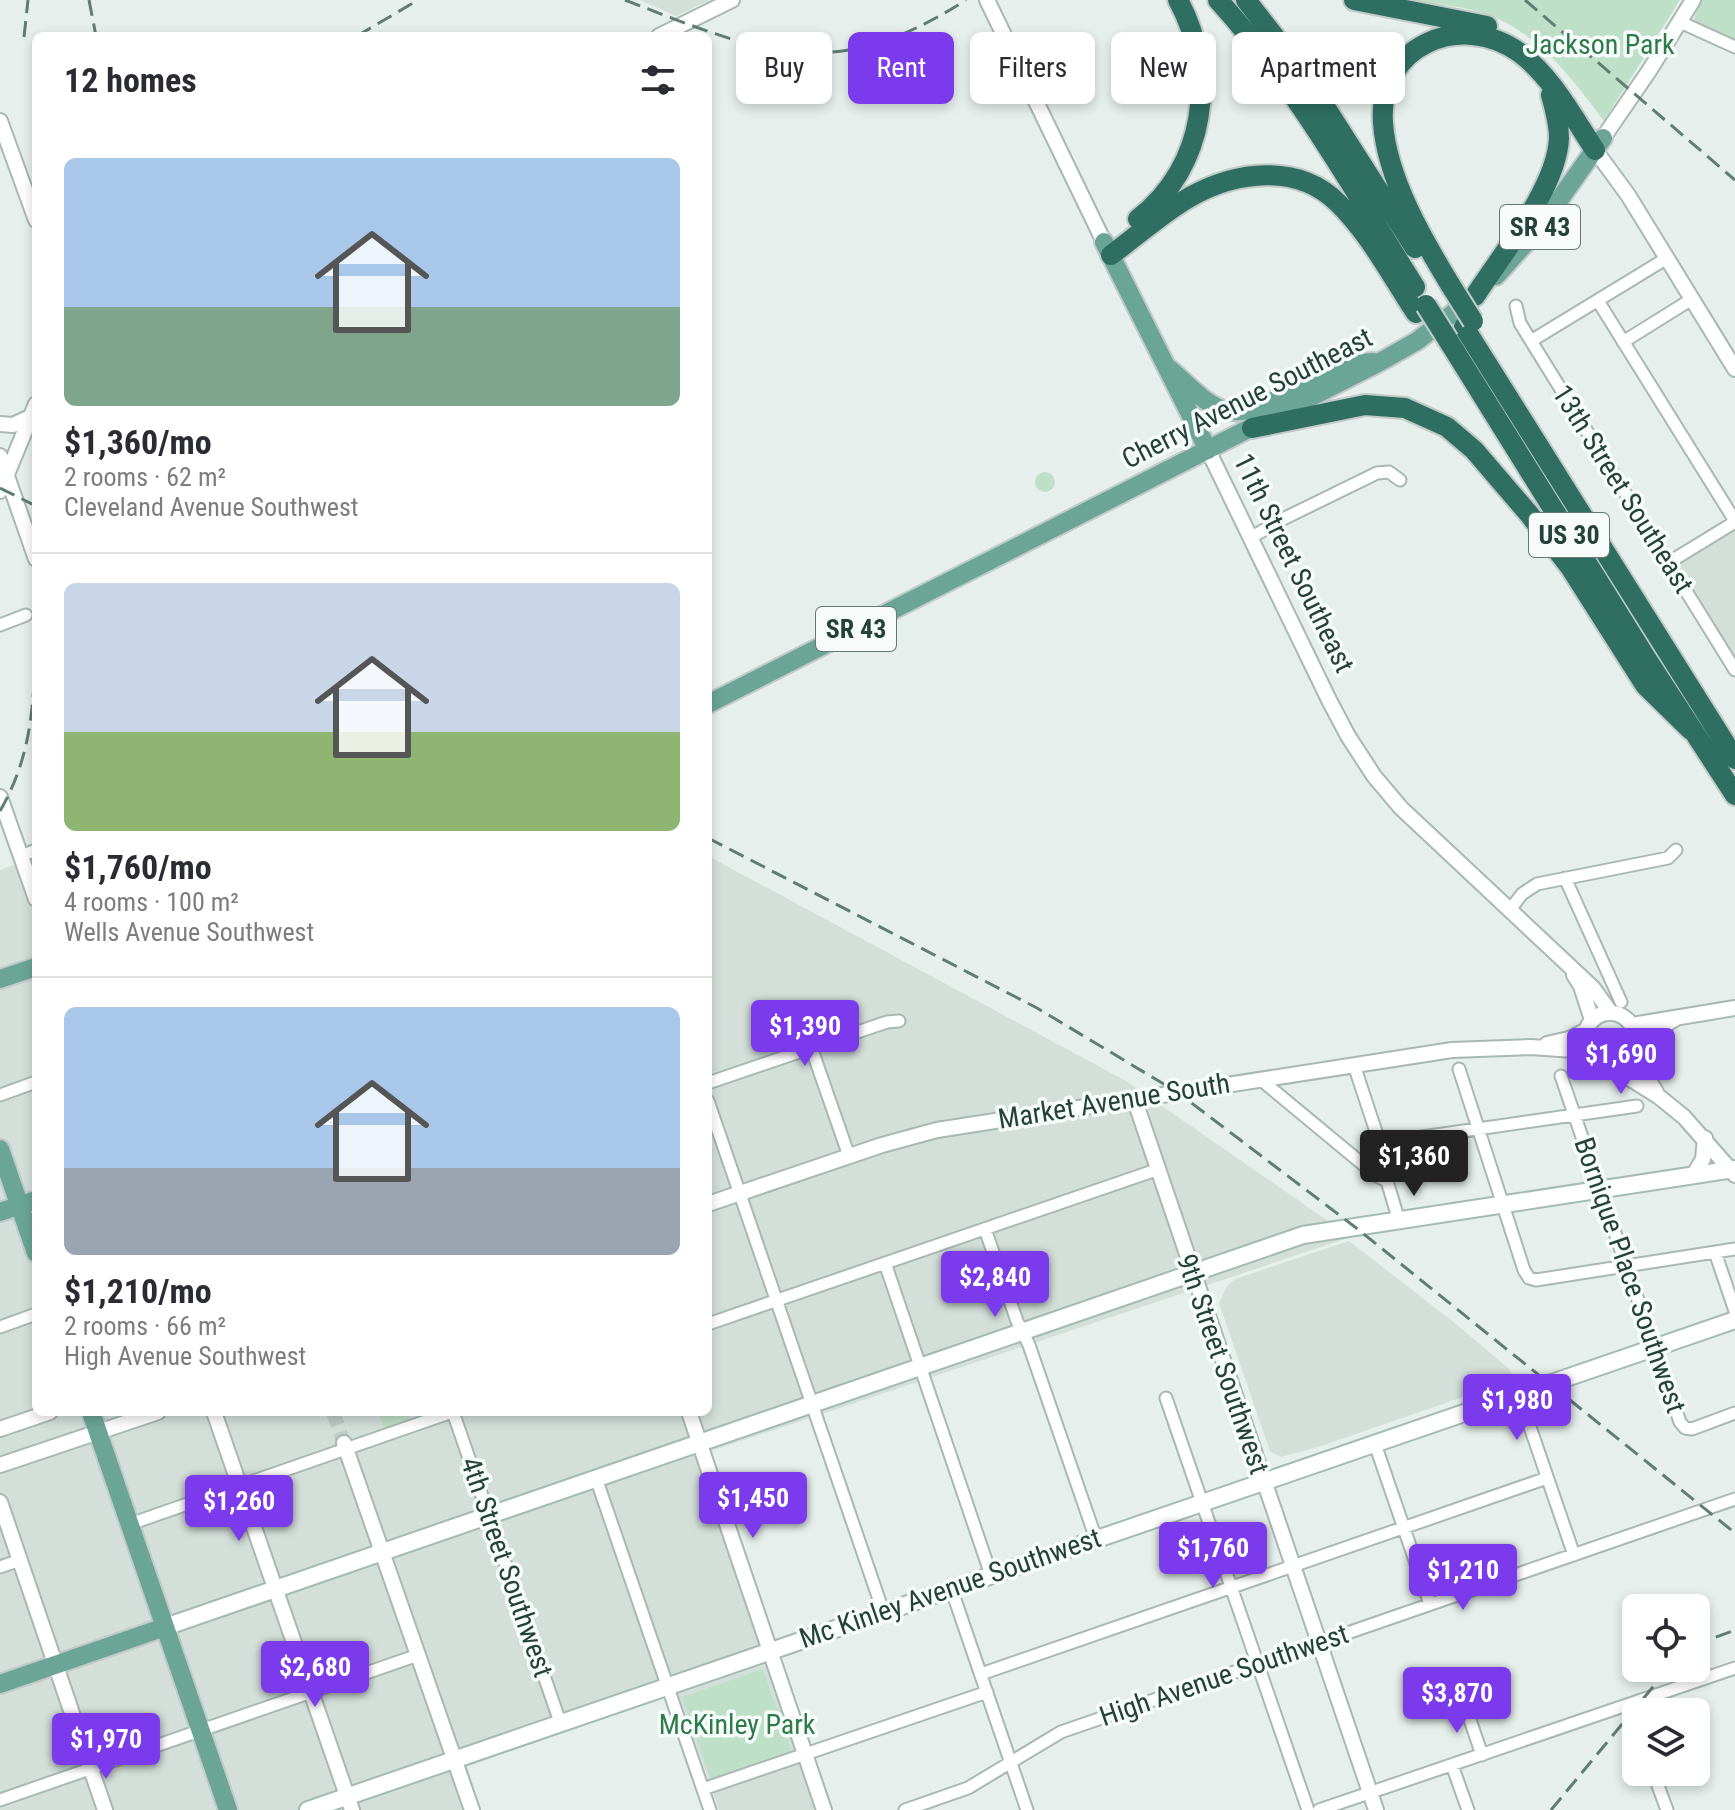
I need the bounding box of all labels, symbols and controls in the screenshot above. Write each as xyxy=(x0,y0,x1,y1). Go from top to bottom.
park label: Jackson Park xyxy=(1525,28,1675,61)
chip: Buy xyxy=(736,32,832,104)
chip: Rent xyxy=(848,32,954,104)
chip: Filters xyxy=(970,32,1095,104)
chip: New xyxy=(1111,32,1216,104)
chip: Apartment xyxy=(1232,32,1405,104)
icon: filters xyxy=(636,58,680,102)
text: 12 homes xyxy=(64,60,197,100)
road number: SR 43 xyxy=(1500,205,1580,249)
icon: home xyxy=(300,210,444,354)
street label: Cherry Avenue Southeast xyxy=(1116,321,1378,475)
street label: 13th Street Southeast xyxy=(1546,379,1700,599)
text: $1,360/mo xyxy=(64,422,212,462)
street label: 11th Street Southeast xyxy=(1227,448,1361,678)
text: 2 rooms · 62 m² xyxy=(64,462,226,492)
text: Cleveland Avenue Southwest xyxy=(64,492,359,522)
road number: US 30 xyxy=(1529,513,1609,557)
road number: SR 43 xyxy=(816,607,896,651)
icon: home xyxy=(300,635,444,779)
text: $1,760/mo xyxy=(64,847,212,887)
text: 4 rooms · 100 m² xyxy=(64,887,239,917)
text: Wells Avenue Southwest xyxy=(64,917,314,947)
pin: $1,390 xyxy=(740,1000,870,1068)
text: $1,390 xyxy=(769,1011,841,1041)
pin: $1,690 xyxy=(1556,1028,1686,1096)
text: $1,690 xyxy=(1585,1039,1657,1069)
icon: home xyxy=(300,1059,444,1203)
street label: Market Avenue South xyxy=(996,1066,1232,1136)
pin: $1,360 xyxy=(1349,1130,1479,1198)
street label: Bornique Place Southwest xyxy=(1567,1133,1693,1417)
text: $1,360 xyxy=(1378,1141,1450,1171)
street label: 9th Street Southwest xyxy=(1170,1250,1276,1478)
pin: $2,840 xyxy=(930,1251,1060,1319)
text: $2,840 xyxy=(959,1262,1031,1292)
text: $1,210/mo xyxy=(64,1271,212,1311)
text: 2 rooms · 66 m² xyxy=(64,1311,226,1341)
text: High Avenue Southwest xyxy=(64,1341,306,1371)
pin: $1,980 xyxy=(1452,1374,1582,1442)
text: $1,980 xyxy=(1481,1385,1553,1415)
street label: 4th Street Southwest xyxy=(454,1453,560,1681)
pin: $1,450 xyxy=(688,1472,818,1540)
pin: $1,260 xyxy=(174,1475,304,1543)
text: $1,450 xyxy=(717,1483,789,1513)
text: $1,260 xyxy=(203,1486,275,1516)
street label: Mc Kinley Avenue Southwest xyxy=(795,1521,1105,1655)
pin: $1,760 xyxy=(1148,1522,1278,1590)
text: $1,760 xyxy=(1177,1533,1249,1563)
pin: $1,210 xyxy=(1398,1544,1528,1612)
text: $1,210 xyxy=(1427,1555,1499,1585)
map controls xyxy=(1622,1594,1710,1786)
button: locate xyxy=(1622,1594,1710,1682)
street label: High Avenue Southwest xyxy=(1095,1617,1353,1733)
pin: $2,680 xyxy=(250,1641,380,1709)
text: $2,680 xyxy=(279,1652,351,1682)
pin: $3,870 xyxy=(1392,1667,1522,1735)
text: $3,870 xyxy=(1421,1678,1493,1708)
button: layers xyxy=(1622,1698,1710,1786)
park label: McKinley Park xyxy=(659,1708,816,1741)
pin: $1,970 xyxy=(41,1713,171,1781)
text: $1,970 xyxy=(70,1724,142,1754)

